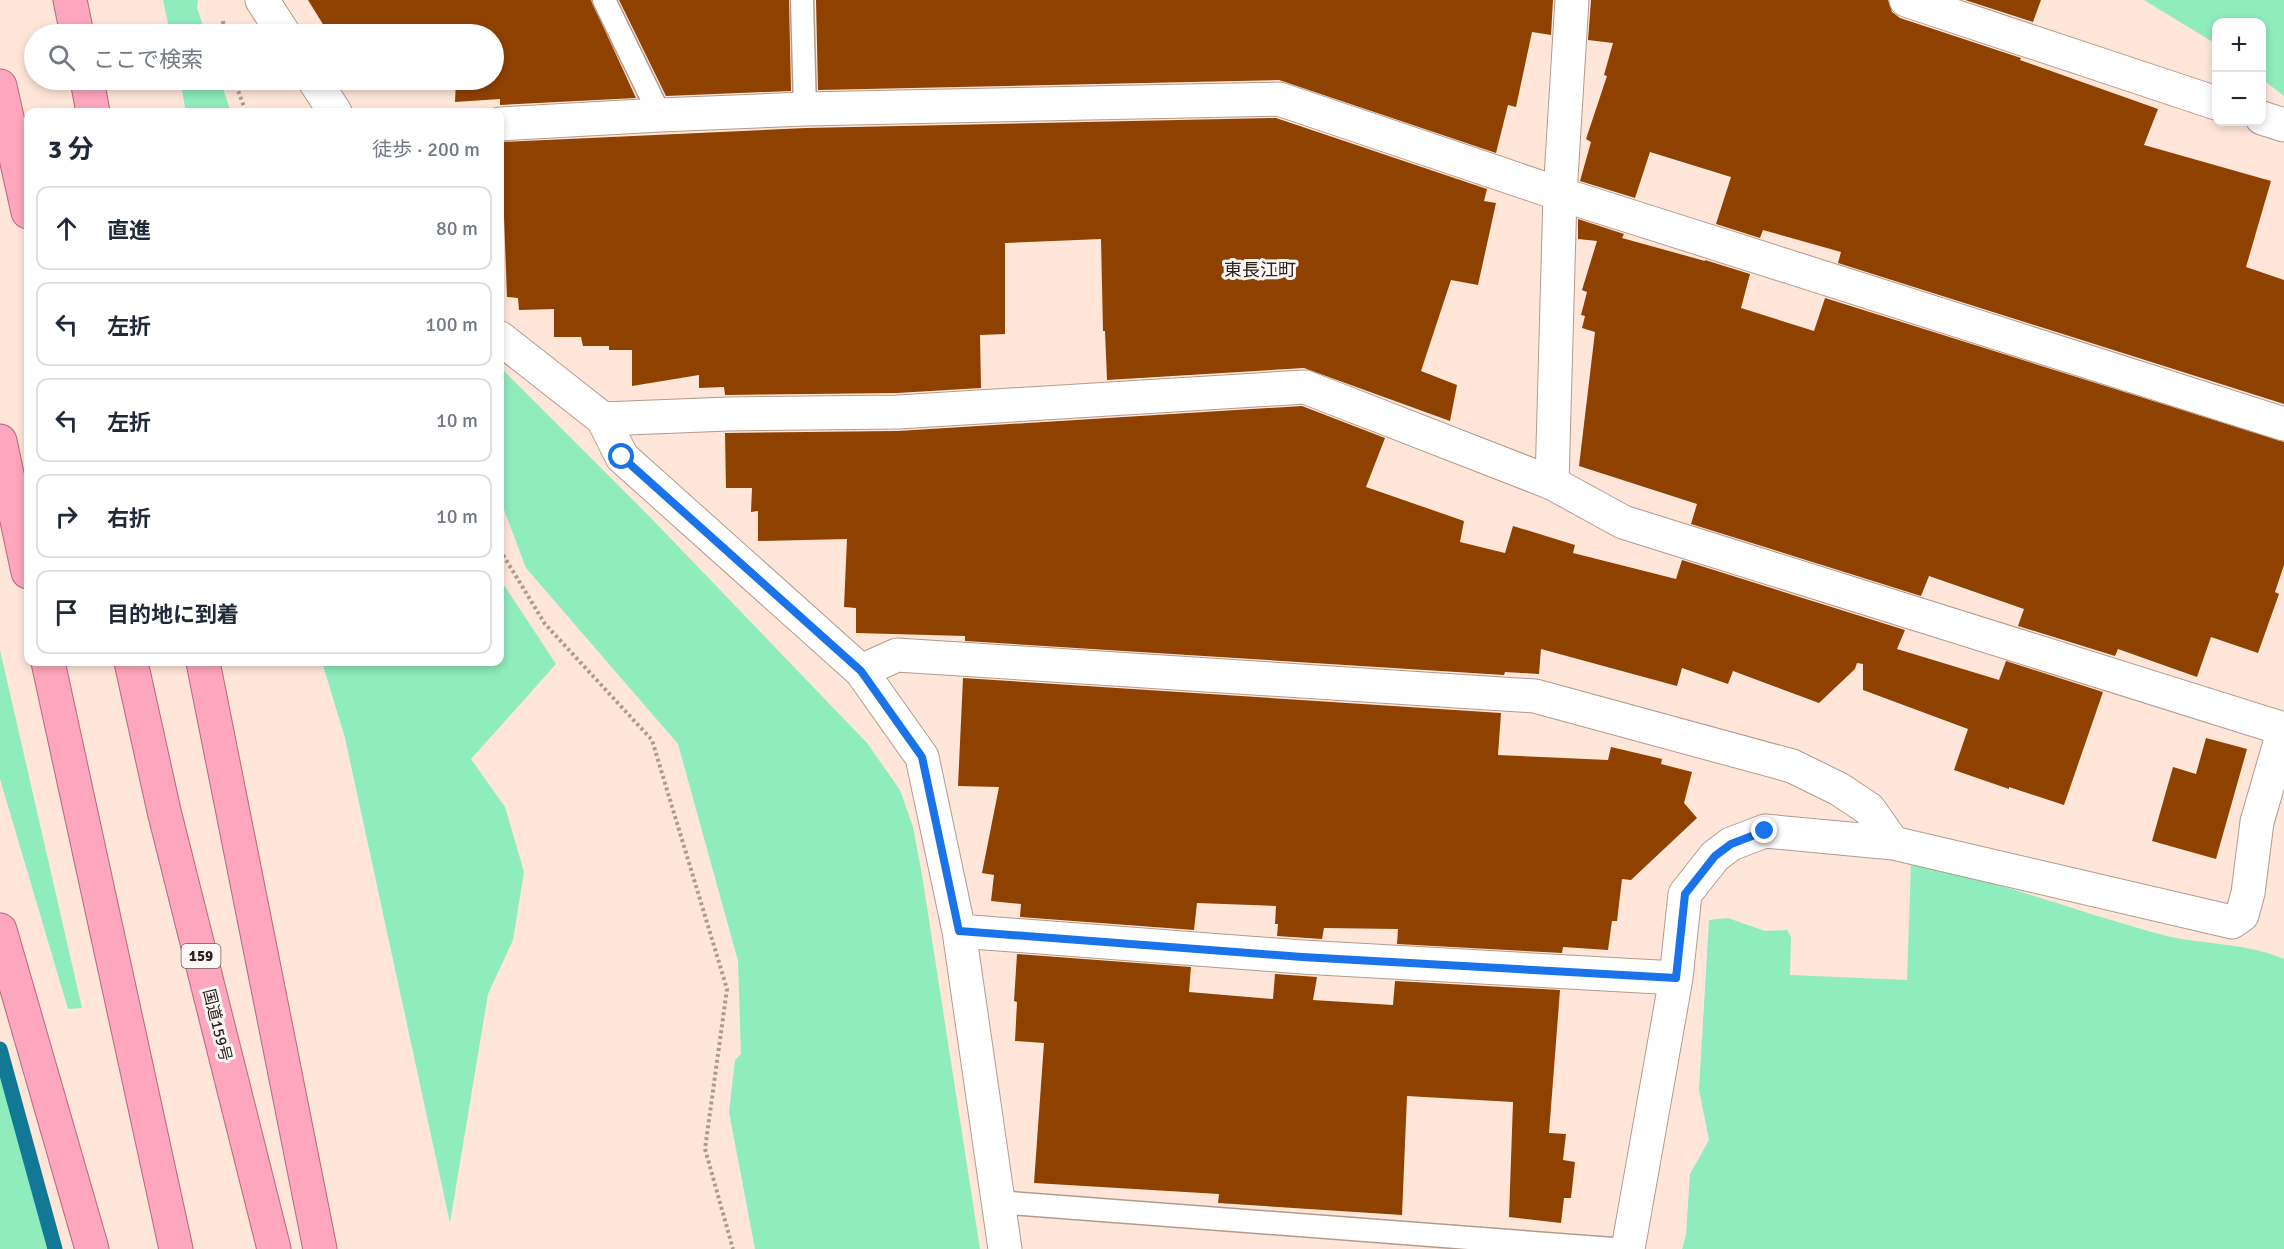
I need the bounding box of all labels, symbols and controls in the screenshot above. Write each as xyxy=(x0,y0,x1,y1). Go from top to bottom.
map controls xyxy=(2212,18,2266,126)
button: + xyxy=(2212,18,2266,72)
search box xyxy=(24,24,504,90)
icon: search xyxy=(45,41,78,74)
text: ここで検索 xyxy=(93,46,203,73)
button: − xyxy=(2212,72,2266,126)
text: 3 分 xyxy=(48,134,94,166)
text: 徒歩 · 200 m xyxy=(372,137,480,162)
icon: ahead xyxy=(50,212,83,245)
text: 80 m xyxy=(436,216,478,241)
text: 直進 xyxy=(107,217,151,244)
district label: 東長江町 xyxy=(1224,259,1296,281)
icon: left xyxy=(50,308,83,341)
text: 100 m xyxy=(425,312,478,337)
text: 左折 xyxy=(107,313,151,340)
icon: left xyxy=(50,404,83,437)
text: 10 m xyxy=(436,408,478,433)
text: 左折 xyxy=(107,409,151,436)
route start xyxy=(608,443,634,469)
icon: right xyxy=(50,500,83,533)
text: 10 m xyxy=(436,504,478,529)
text: 右折 xyxy=(107,505,151,532)
icon: arrive xyxy=(50,596,83,629)
text: 目的地に到着 xyxy=(107,601,239,628)
route end xyxy=(1751,817,1777,843)
road number: 159 xyxy=(182,944,220,968)
street label: 国道159号 xyxy=(198,987,236,1064)

